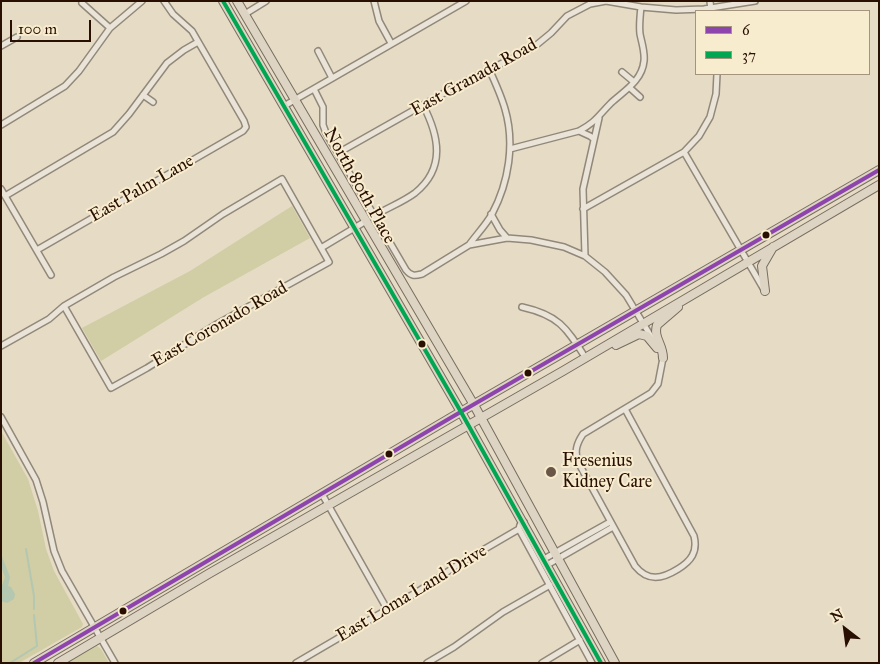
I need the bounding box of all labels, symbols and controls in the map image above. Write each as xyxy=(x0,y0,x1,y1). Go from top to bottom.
scale bar xyxy=(12,10,94,42)
legend xyxy=(695,10,870,75)
text: 100 m xyxy=(18,20,57,38)
text: 6 xyxy=(742,21,750,39)
street label: East Granada Road xyxy=(407,34,541,122)
text: 37 xyxy=(742,46,756,64)
street label: North 80th Place xyxy=(318,124,400,248)
street label: East Palm Lane xyxy=(86,150,198,228)
unlabelled marker xyxy=(761,230,771,240)
street label: East Coronado Road xyxy=(149,278,291,372)
unlabelled marker xyxy=(417,339,427,349)
unlabelled marker xyxy=(523,368,533,378)
unlabelled marker xyxy=(384,449,394,459)
place label: Fresenius Kidney Care xyxy=(562,451,652,494)
marker: Fresenius Kidney Care xyxy=(544,465,558,479)
street label: East Loma Land Drive xyxy=(333,541,491,647)
north arrow xyxy=(820,604,870,654)
text: N xyxy=(828,605,847,626)
unlabelled marker xyxy=(118,606,128,616)

